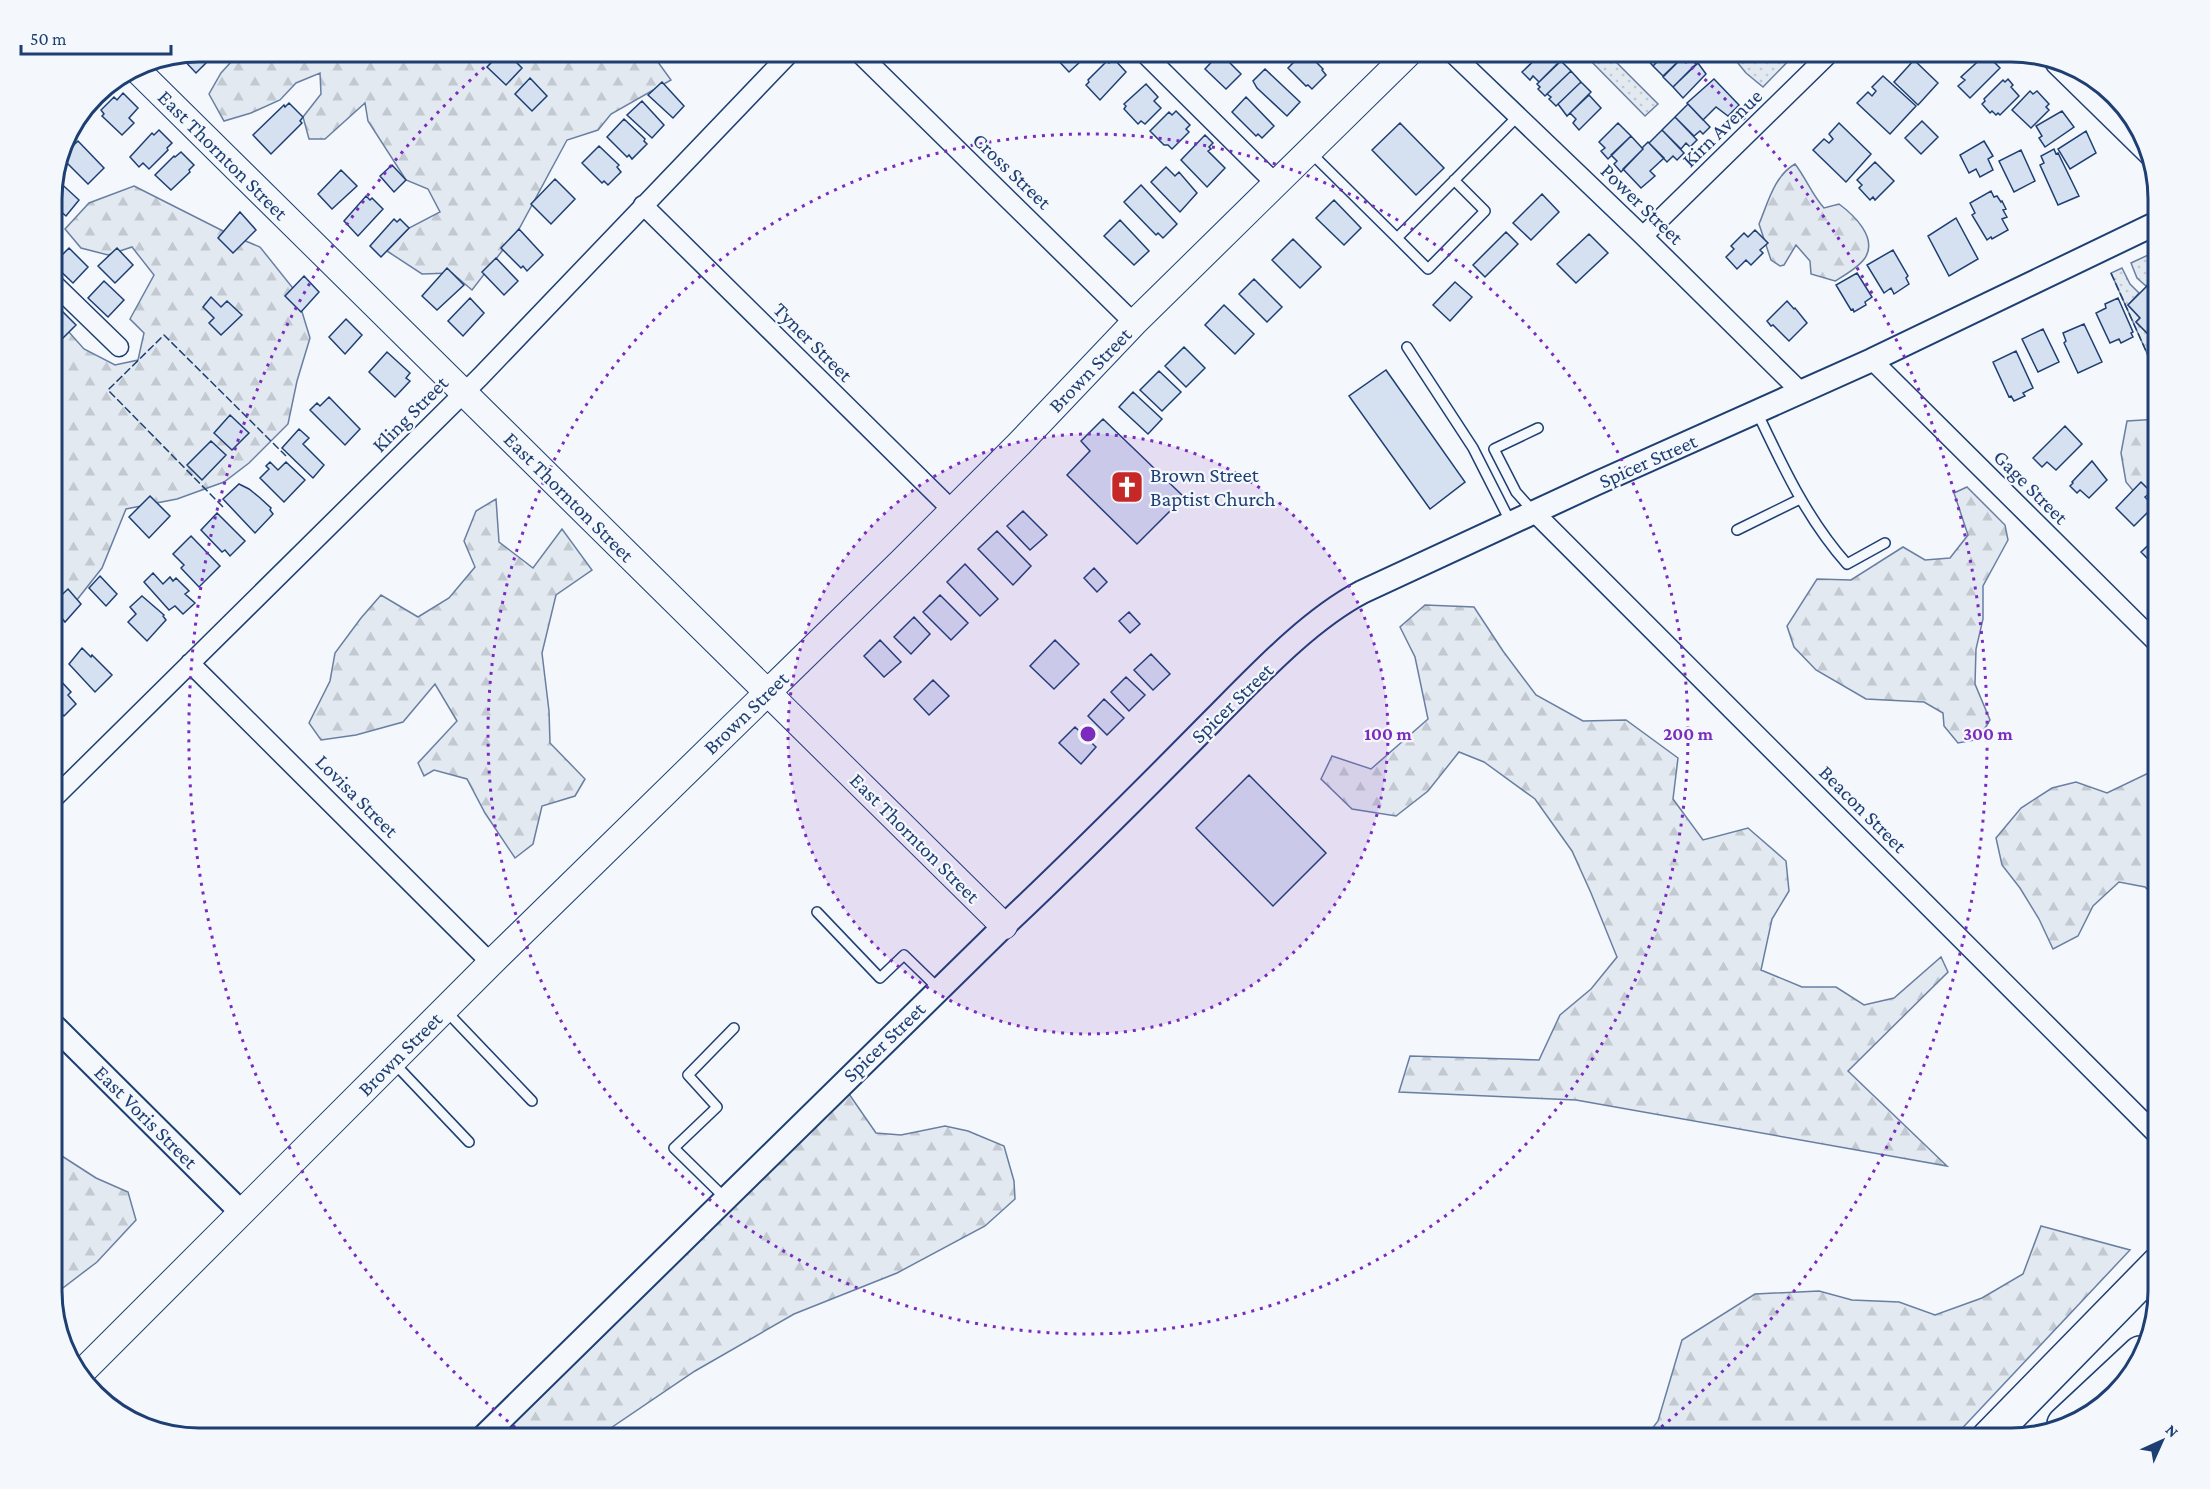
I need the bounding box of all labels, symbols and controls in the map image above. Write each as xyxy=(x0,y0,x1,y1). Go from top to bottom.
scale bar xyxy=(21,18,171,56)
text: 50 m xyxy=(30,29,67,49)
street label: Kirn Avenue xyxy=(1677,84,1767,172)
street label: East Thornton Street xyxy=(153,85,294,226)
street label: Cross Street xyxy=(968,128,1057,215)
street label: Power Street xyxy=(1596,159,1689,250)
street label: Tyner Street xyxy=(768,297,858,387)
street label: Brown Street xyxy=(1044,322,1137,417)
street label: Kling Street xyxy=(367,370,454,457)
street label: East Thornton Street xyxy=(499,427,640,568)
street label: Spicer Street xyxy=(1595,428,1702,493)
street label: Gage Street xyxy=(1989,445,2074,530)
place label: Brown Street Baptist Church xyxy=(1150,463,1276,511)
church icon: Brown Street Baptist Church xyxy=(1109,469,1145,505)
street label: Spicer Street xyxy=(1186,657,1279,748)
street label: Brown Street xyxy=(699,666,794,759)
centre of rings xyxy=(1078,724,1098,744)
text: 100 m xyxy=(1364,724,1412,744)
text: 200 m xyxy=(1663,724,1714,744)
text: 300 m xyxy=(1963,724,2013,744)
street label: Lovisa Street xyxy=(311,750,404,843)
street label: Beacon Street xyxy=(1814,760,1912,858)
street label: East Thornton Street xyxy=(845,768,986,909)
street label: Spicer Street xyxy=(838,996,931,1087)
street label: Brown Street xyxy=(353,1006,448,1101)
street label: East Voris Street xyxy=(89,1060,203,1174)
north arrow xyxy=(2132,1411,2192,1471)
text: N xyxy=(2162,1421,2182,1441)

